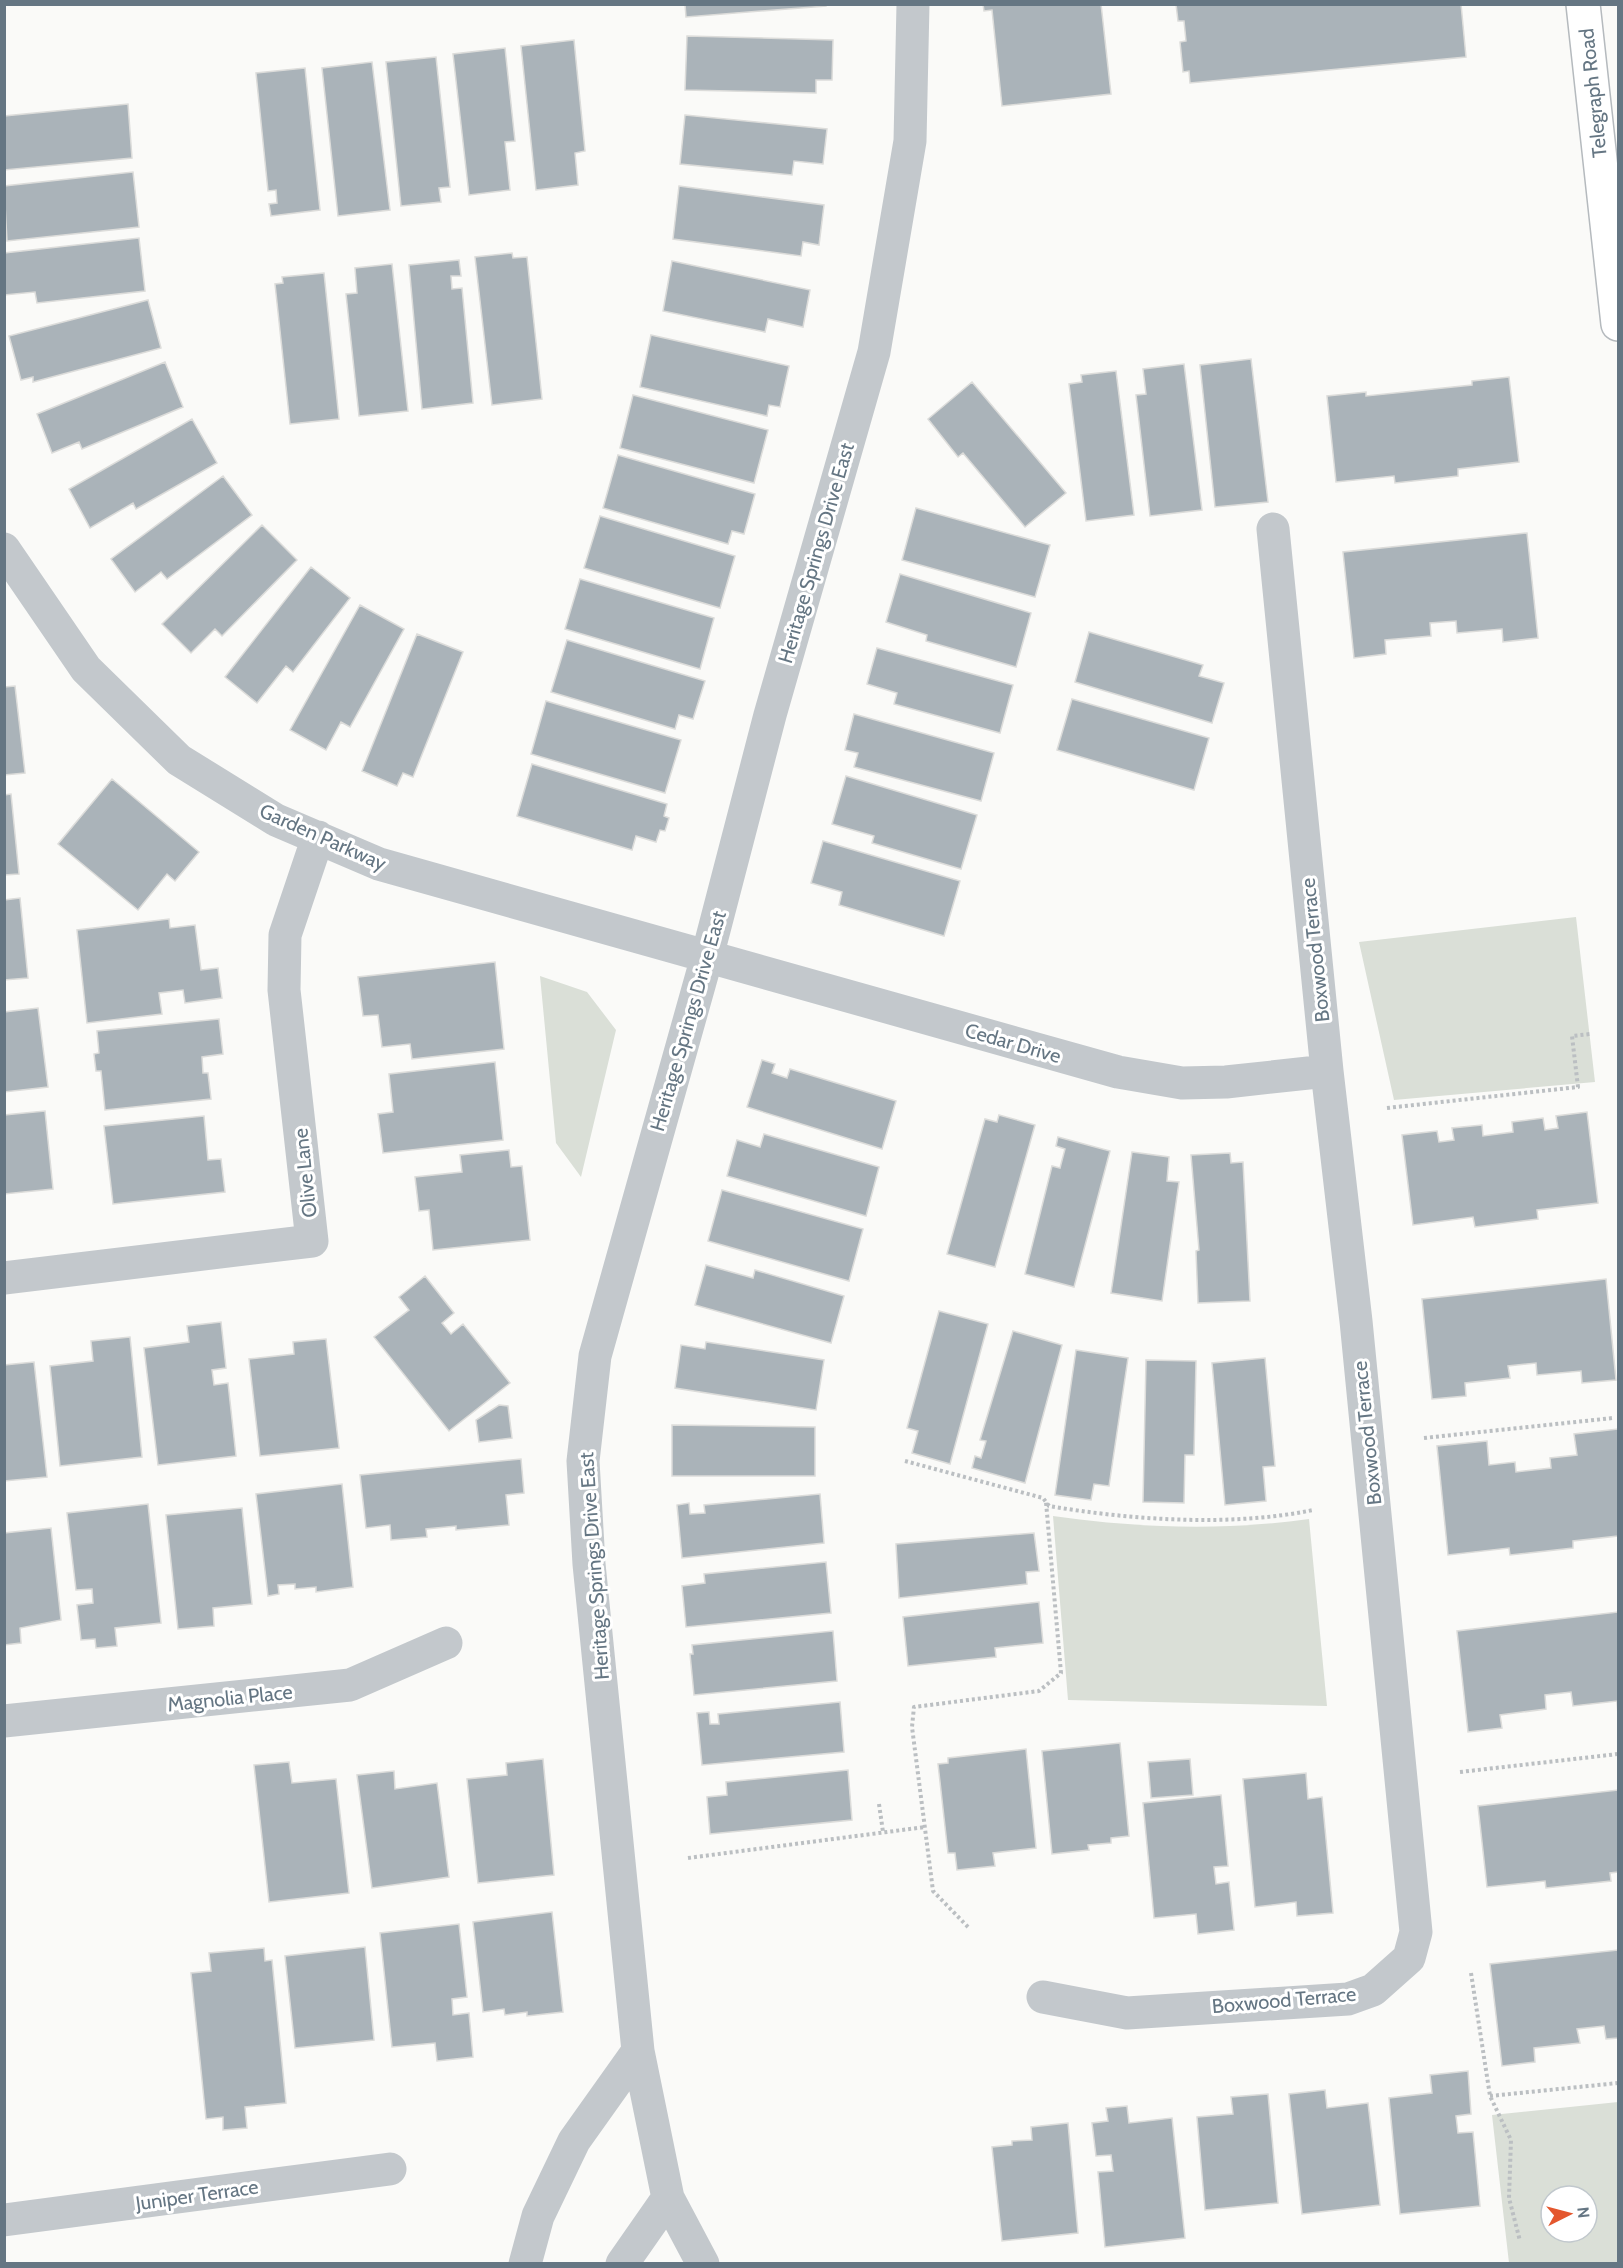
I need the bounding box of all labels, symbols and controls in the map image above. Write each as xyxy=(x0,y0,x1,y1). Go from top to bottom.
street label: Telegraph Road xyxy=(1574,27,1612,159)
street label: Heritage Springs Drive East xyxy=(773,440,859,666)
street label: Garden Parkway xyxy=(256,798,390,876)
street label: Boxwood Terrace xyxy=(1296,877,1334,1023)
street label: Heritage Springs Drive East xyxy=(645,908,731,1134)
street label: Cedar Drive xyxy=(962,1018,1064,1068)
street label: Olive Lane xyxy=(288,1127,322,1219)
street label: Boxwood Terrace xyxy=(1348,1360,1386,1506)
street label: Heritage Springs Drive East xyxy=(574,1451,614,1681)
street label: Magnolia Place xyxy=(166,1679,294,1717)
street label: Boxwood Terrace xyxy=(1211,1982,1357,2018)
street label: Juniper Terrace xyxy=(133,2175,260,2216)
north arrow xyxy=(1539,2184,1599,2244)
text: N xyxy=(1573,2206,1593,2219)

